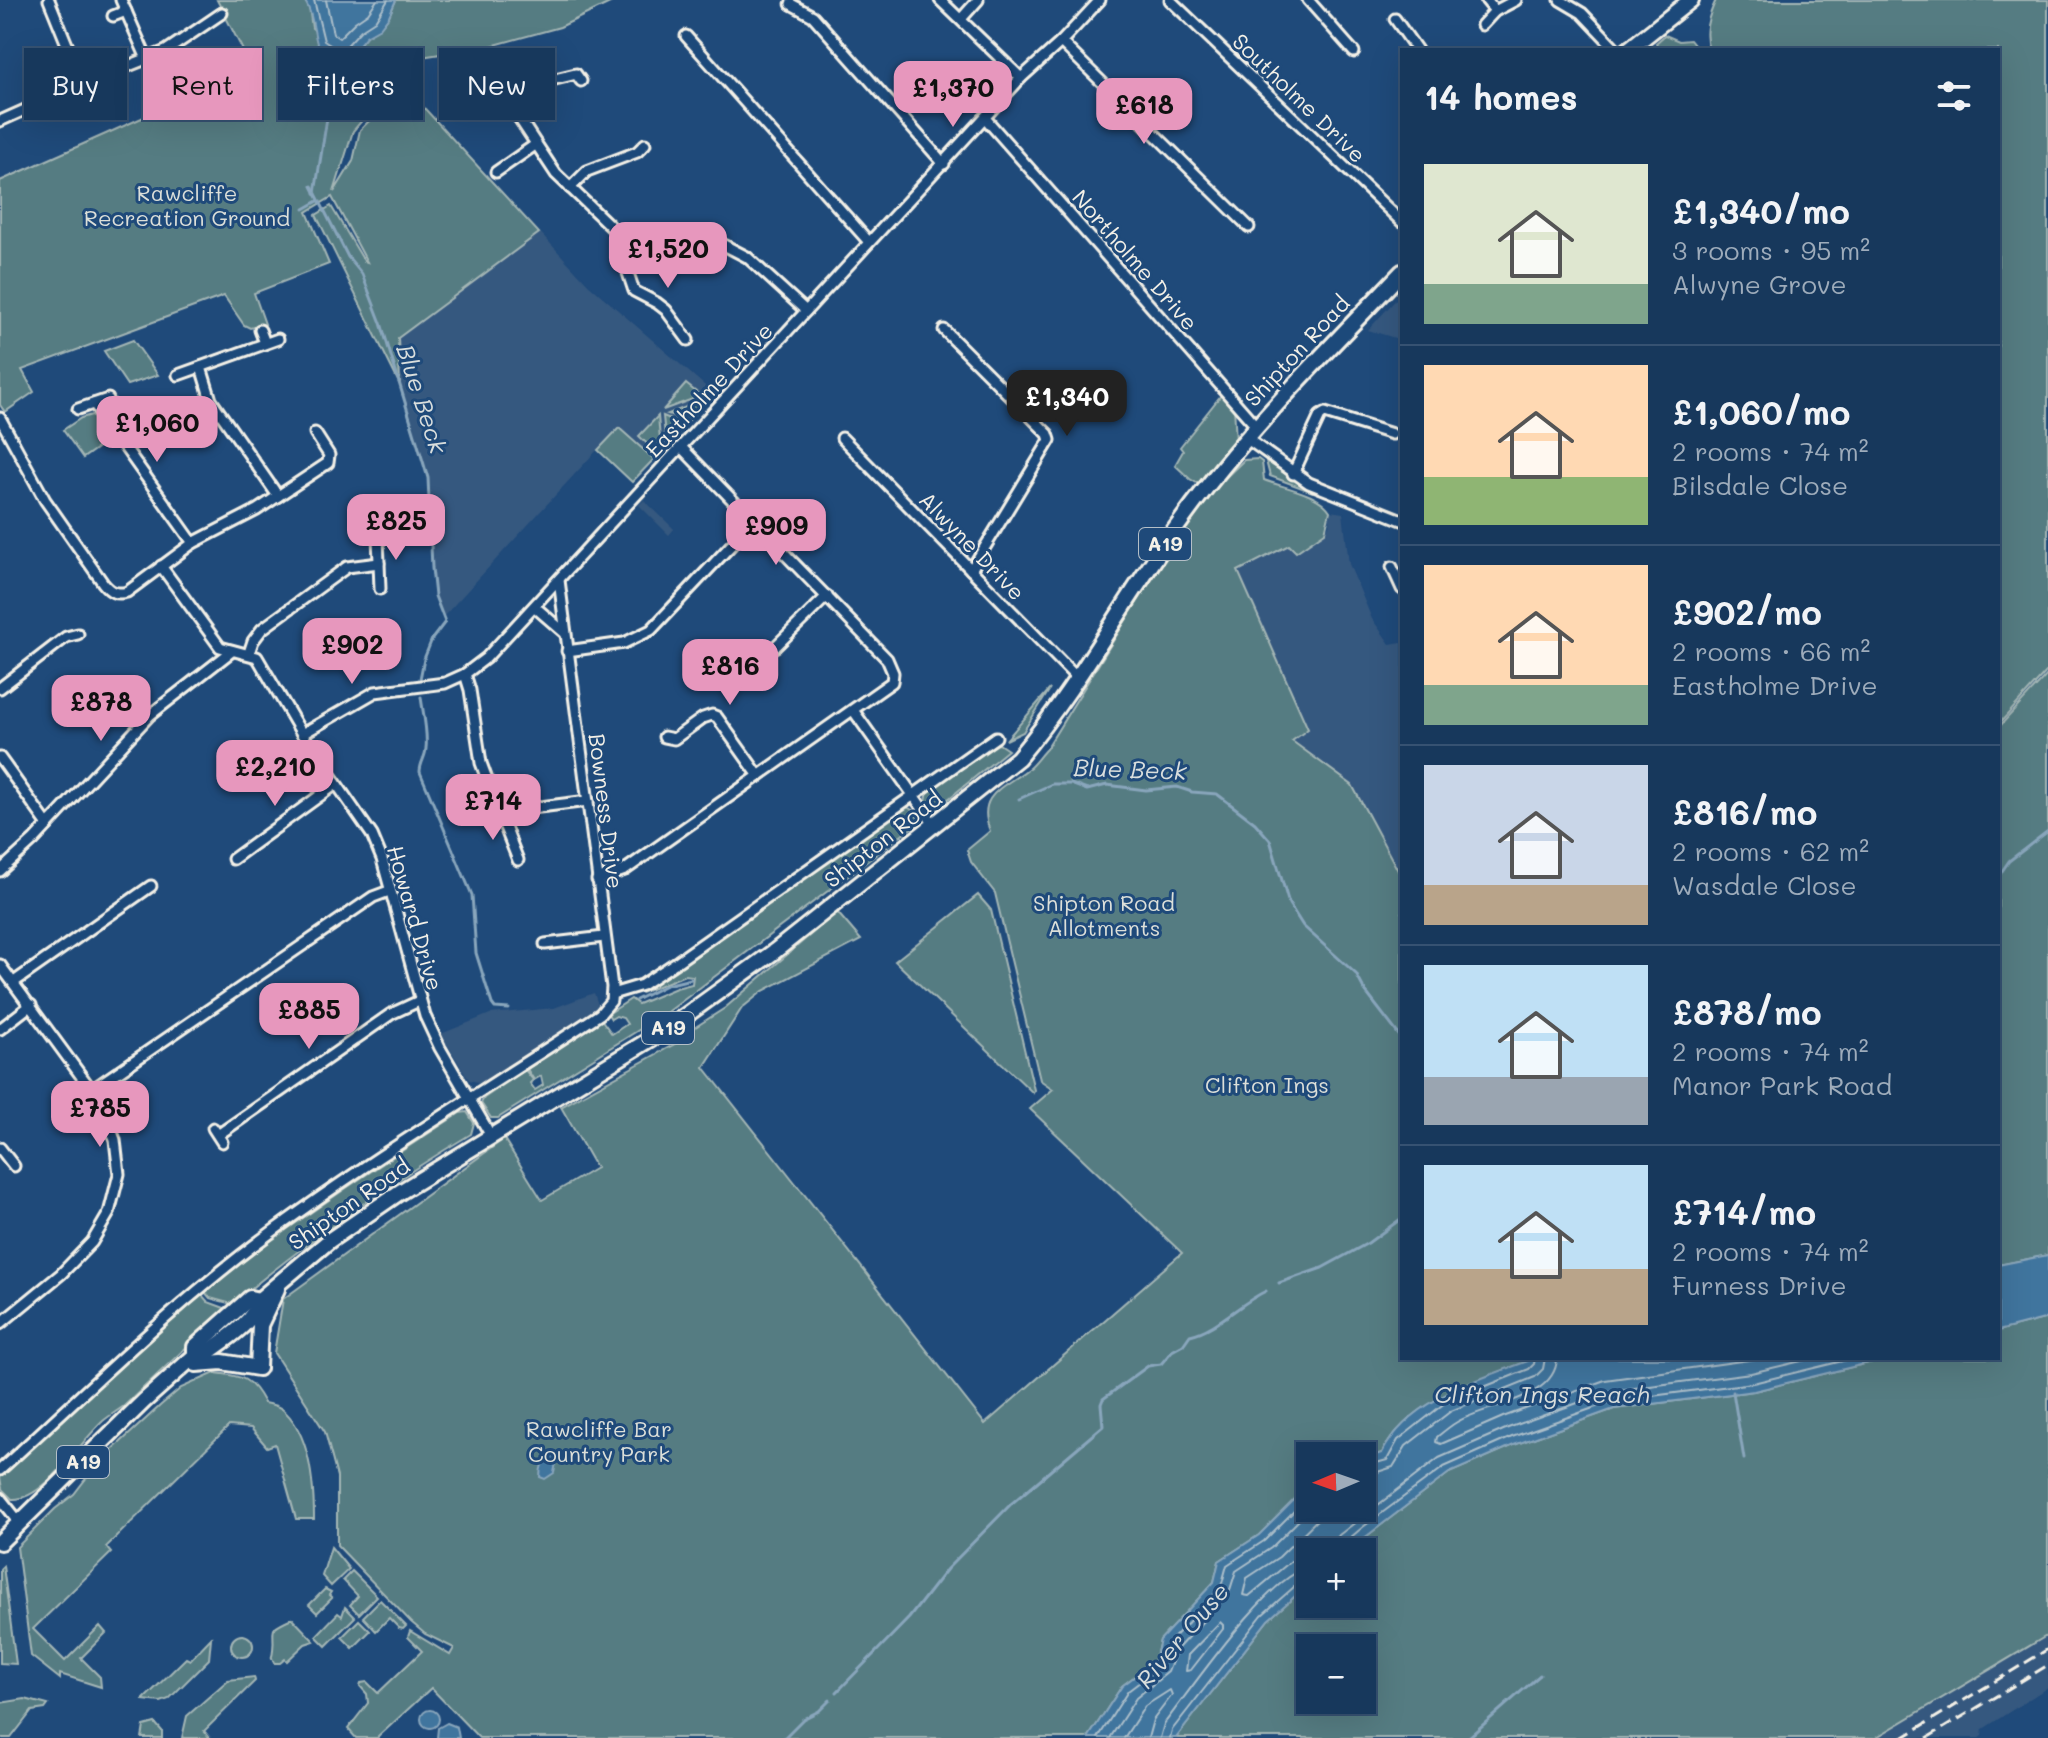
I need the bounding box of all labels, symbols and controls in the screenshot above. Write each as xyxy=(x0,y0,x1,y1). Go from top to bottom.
street label: Southolme Drive xyxy=(1227,27,1372,169)
chip: Buy xyxy=(24,48,127,120)
chip: Rent xyxy=(143,48,262,120)
chip: Filters xyxy=(278,48,423,120)
chip: New xyxy=(439,48,555,120)
pin: £1,370 xyxy=(888,61,1018,129)
text: £1,370 xyxy=(912,70,994,104)
text: 14 homes xyxy=(1424,74,1578,119)
icon: filters xyxy=(1932,74,1976,118)
pin: £618 xyxy=(1097,78,1191,146)
text: £618 xyxy=(1114,87,1174,121)
park label: Rawcliffe Recreation Ground xyxy=(84,178,290,232)
street label: Northolme Drive xyxy=(1066,183,1204,336)
text: £1,340/mo xyxy=(1672,188,1850,233)
icon: home xyxy=(1488,196,1584,292)
pin: £1,520 xyxy=(603,222,733,290)
text: £1,520 xyxy=(627,231,709,265)
text: 3 rooms · 95 m² xyxy=(1672,233,1870,267)
text: Alwyne Grove xyxy=(1672,267,1847,301)
street label: Shipton Road xyxy=(1238,289,1356,412)
street label: Eastholme Drive xyxy=(639,316,779,463)
water label: Blue Beck xyxy=(390,340,455,458)
pin: £1,340 xyxy=(1002,370,1132,438)
text: £1,340 xyxy=(1025,379,1109,413)
text: £1,060/mo xyxy=(1672,389,1850,434)
pin: £1,060 xyxy=(92,396,222,464)
icon: home xyxy=(1488,397,1584,493)
text: £1,060 xyxy=(115,405,199,439)
text: 2 rooms · 74 m² xyxy=(1672,434,1869,468)
text: Bilsdale Close xyxy=(1672,468,1848,502)
street label: Alwyne Drive xyxy=(913,485,1032,606)
pin: £825 xyxy=(349,494,443,562)
pin: £909 xyxy=(729,499,823,567)
text: £825 xyxy=(365,503,427,537)
text: £909 xyxy=(744,508,808,542)
road number: A19 xyxy=(1139,528,1191,560)
text: £902/mo xyxy=(1672,589,1822,634)
icon: home xyxy=(1488,597,1584,693)
pin: £902 xyxy=(305,618,399,686)
text: £902 xyxy=(320,627,384,661)
text: 2 rooms · 66 m² xyxy=(1672,634,1870,668)
pin: £816 xyxy=(683,639,777,707)
text: £816 xyxy=(700,648,760,682)
text: Eastholme Drive xyxy=(1672,668,1878,702)
pin: £878 xyxy=(54,675,148,743)
text: £878 xyxy=(70,684,132,718)
street label: Bowness Drive xyxy=(583,732,630,890)
pin: £2,210 xyxy=(210,740,340,808)
text: £2,210 xyxy=(234,749,316,783)
water label: Blue Beck xyxy=(1073,751,1188,786)
pin: £714 xyxy=(446,774,540,842)
text: £714 xyxy=(464,783,522,817)
street label: Shipton Road xyxy=(818,783,948,894)
text: £816/mo xyxy=(1672,789,1817,834)
icon: home xyxy=(1488,797,1584,893)
text: 2 rooms · 62 m² xyxy=(1672,834,1869,868)
street label: Howard Drive xyxy=(381,842,450,994)
text: Wasdale Close xyxy=(1672,868,1857,902)
park label: Shipton Road Allotments xyxy=(1033,888,1175,942)
pin: £885 xyxy=(262,983,356,1051)
text: £878/mo xyxy=(1672,989,1822,1034)
text: £885 xyxy=(277,992,341,1026)
icon: home xyxy=(1488,997,1584,1093)
road number: A19 xyxy=(642,1012,694,1044)
text: 2 rooms · 74 m² xyxy=(1672,1034,1869,1068)
text: Manor Park Road xyxy=(1672,1068,1892,1102)
park label: Clifton Ings xyxy=(1205,1070,1329,1099)
pin: £785 xyxy=(53,1081,147,1149)
text: £785 xyxy=(69,1090,131,1124)
street label: Shipton Road xyxy=(282,1151,415,1256)
text: £714/mo xyxy=(1672,1189,1816,1234)
icon: home xyxy=(1488,1197,1584,1293)
text: 2 rooms · 74 m² xyxy=(1672,1234,1869,1268)
text: Furness Drive xyxy=(1672,1268,1847,1302)
water label: Clifton Ings Reach xyxy=(1434,1378,1650,1409)
park label: Rawcliffe Bar Country Park xyxy=(526,1414,672,1468)
north arrow xyxy=(1296,1442,1376,1522)
map controls xyxy=(1296,1442,1376,1714)
road number: A19 xyxy=(57,1446,109,1478)
button: + xyxy=(1296,1538,1376,1618)
water label: River Ouse xyxy=(1129,1576,1235,1694)
button: − xyxy=(1296,1634,1376,1714)

